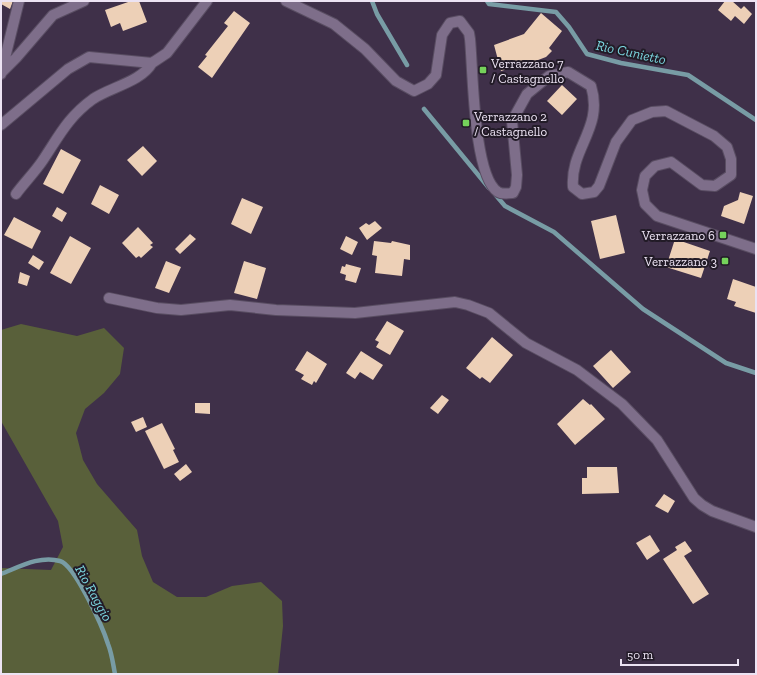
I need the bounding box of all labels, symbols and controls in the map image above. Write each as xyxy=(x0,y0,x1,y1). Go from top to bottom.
water label: Rio Cunietto xyxy=(594,37,668,68)
place label: Verrazzano 7 / Castagnello xyxy=(490,56,564,86)
marker: Verrazzano 7 / Castagnello xyxy=(478,65,488,75)
place label: Verrazzano 2 / Castagnello xyxy=(473,109,547,139)
marker: Verrazzano 2 / Castagnello xyxy=(461,118,471,128)
place label: Verrazzano 6 xyxy=(641,228,715,243)
marker: Verrazzano 6 xyxy=(718,230,728,240)
place label: Verrazzano 3 xyxy=(643,254,717,269)
marker: Verrazzano 3 xyxy=(720,256,730,266)
water label: Rio Raggio xyxy=(71,562,116,625)
scale bar xyxy=(621,641,738,667)
text: 50 m xyxy=(627,648,654,662)

